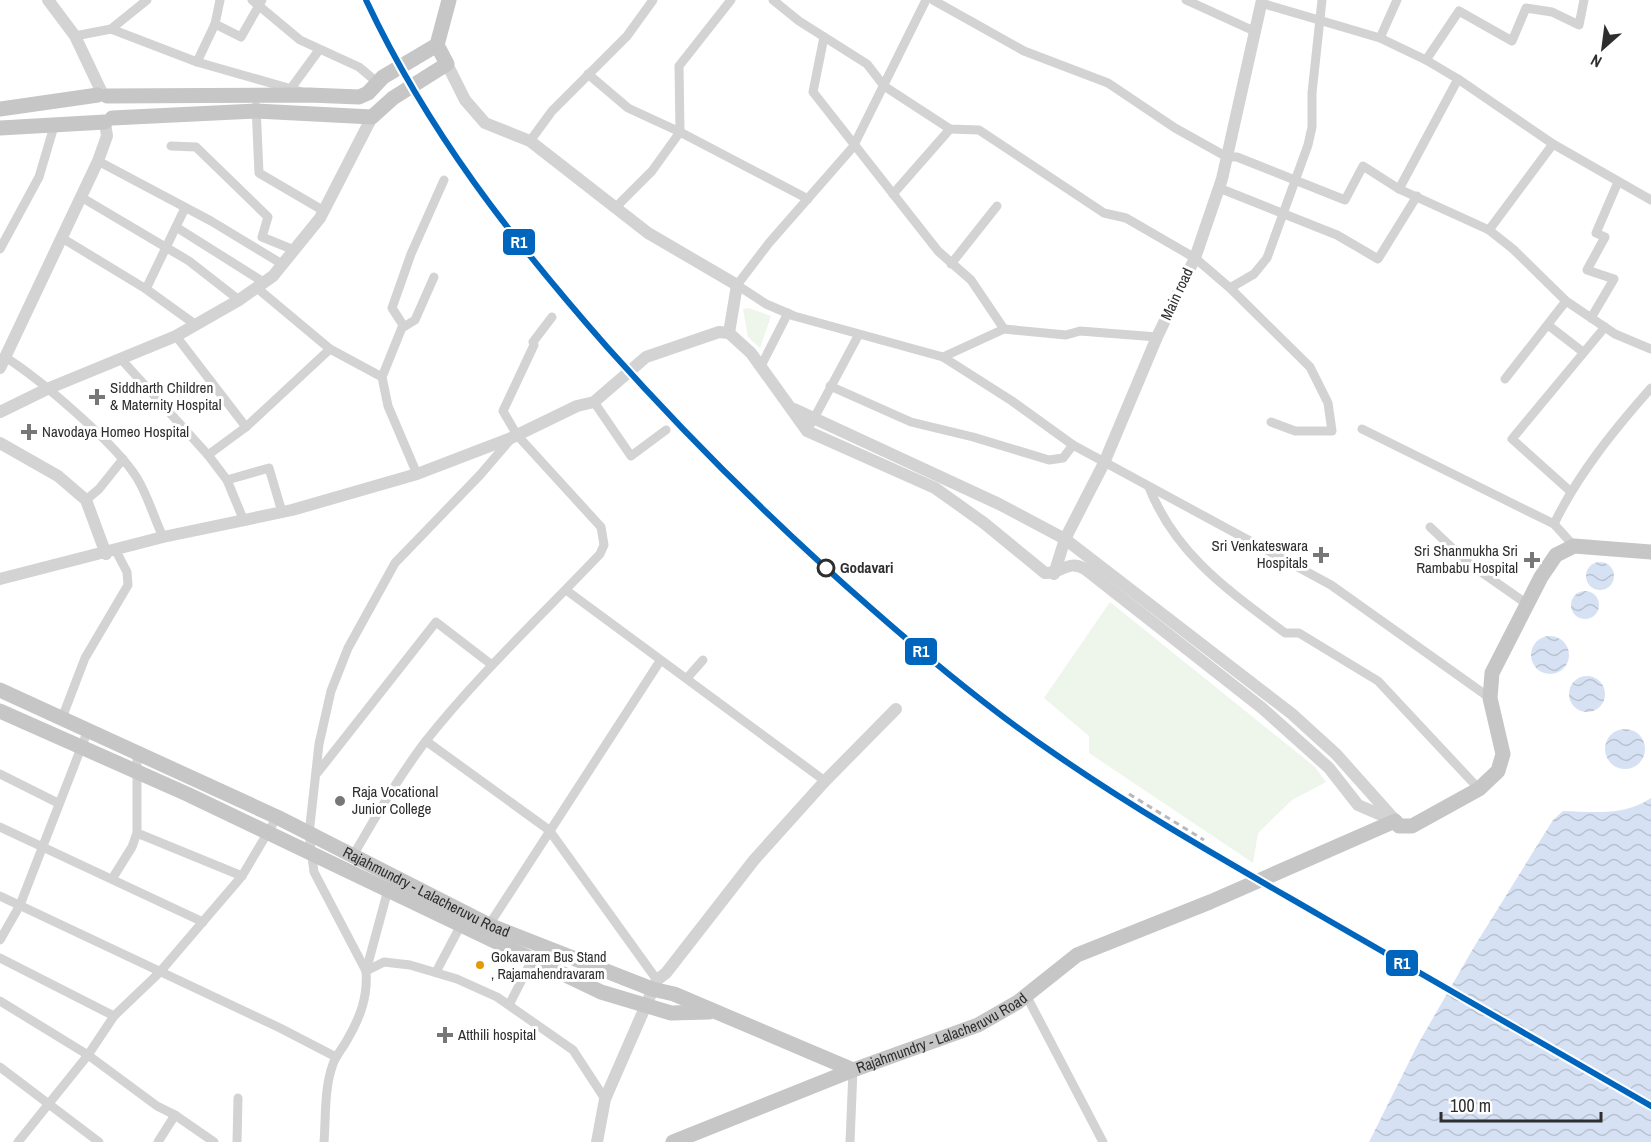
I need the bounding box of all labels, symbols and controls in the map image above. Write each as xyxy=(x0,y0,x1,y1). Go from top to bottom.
north arrow xyxy=(1573,18,1633,78)
text: N xyxy=(1587,49,1605,73)
line badge: R1 xyxy=(502,228,536,256)
text: R1 xyxy=(511,231,528,253)
street label: Main road xyxy=(1155,264,1198,323)
place label: Siddharth Children & Maternity Hospital xyxy=(110,377,221,415)
marker: Siddharth Children & Maternity Hospital xyxy=(88,388,106,406)
place label: Navodaya Homeo Hospital xyxy=(42,421,189,442)
marker: Navodaya Homeo Hospital xyxy=(20,423,38,441)
place label: Sri Venkateswara Hospitals xyxy=(1212,535,1308,573)
place label: Sri Shanmukha Sri Rambabu Hospital xyxy=(1414,540,1518,578)
marker: Sri Venkateswara Hospitals xyxy=(1312,546,1330,564)
marker: Sri Shanmukha Sri Rambabu Hospital xyxy=(1523,551,1541,569)
place label: Godavari xyxy=(840,557,893,578)
marker: Godavari xyxy=(817,559,835,577)
line badge: R1 xyxy=(904,637,938,666)
text: R1 xyxy=(913,640,930,662)
place label: Raja Vocational Junior College xyxy=(352,781,438,819)
marker: Raja Vocational Junior College xyxy=(333,794,347,808)
street label: Rajahmundry - Lalacheruvu Road xyxy=(340,841,513,942)
place label: Gokavaram Bus Stand , Rajamahendravaram xyxy=(491,948,607,983)
line badge: R1 xyxy=(1385,949,1419,977)
text: R1 xyxy=(1394,952,1411,974)
marker: Gokavaram Bus Stand , Rajamahendravaram xyxy=(474,959,486,971)
street label: Rajahmundry - Lalacheruvu Road xyxy=(853,988,1031,1078)
place label: Atthili hospital xyxy=(457,1024,536,1045)
marker: Atthili hospital xyxy=(436,1026,454,1044)
scale bar xyxy=(1441,1085,1602,1123)
text: 100 m xyxy=(1450,1093,1491,1118)

